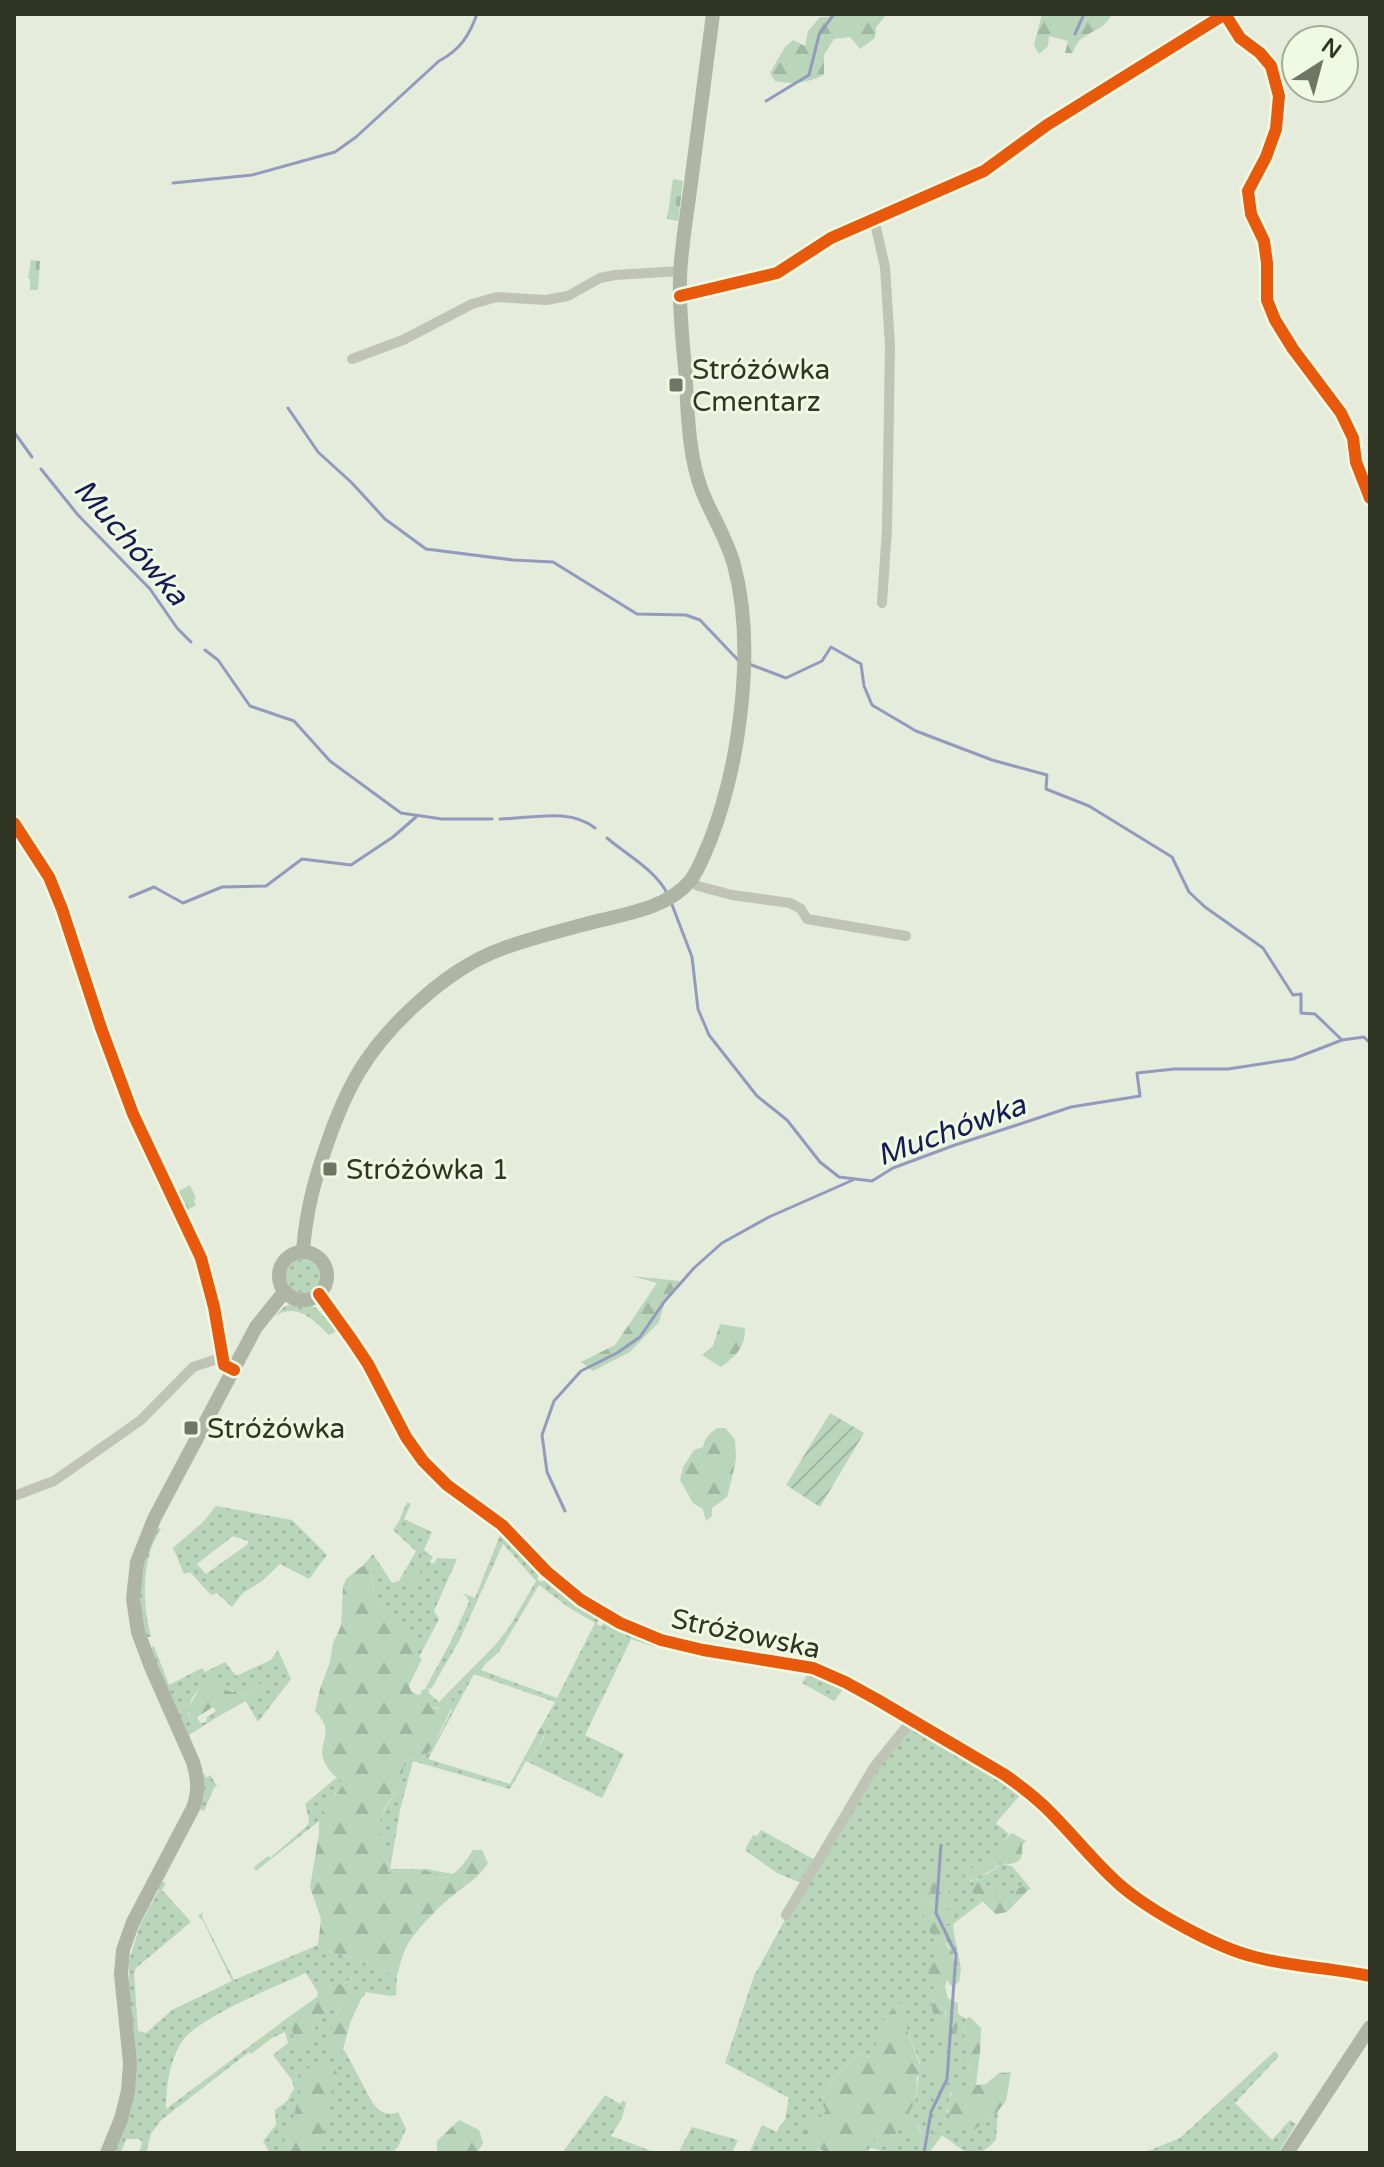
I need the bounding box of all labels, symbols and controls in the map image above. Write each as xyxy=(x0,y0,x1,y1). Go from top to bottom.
north arrow xyxy=(1280,24,1360,104)
text: N xyxy=(1316,33,1346,64)
place label: Stróżówka Cmentarz xyxy=(692,353,830,419)
marker: Stróżówka Cmentarz xyxy=(667,376,685,394)
water label: Muchówka xyxy=(66,471,196,614)
water label: Muchówka xyxy=(872,1086,1032,1175)
place label: Stróżówka 1 xyxy=(346,1153,509,1187)
marker: Stróżówka 1 xyxy=(321,1160,339,1178)
place label: Stróżówka xyxy=(207,1412,345,1446)
marker: Stróżówka xyxy=(182,1419,200,1437)
street label: Stróżowska xyxy=(668,1602,824,1666)

